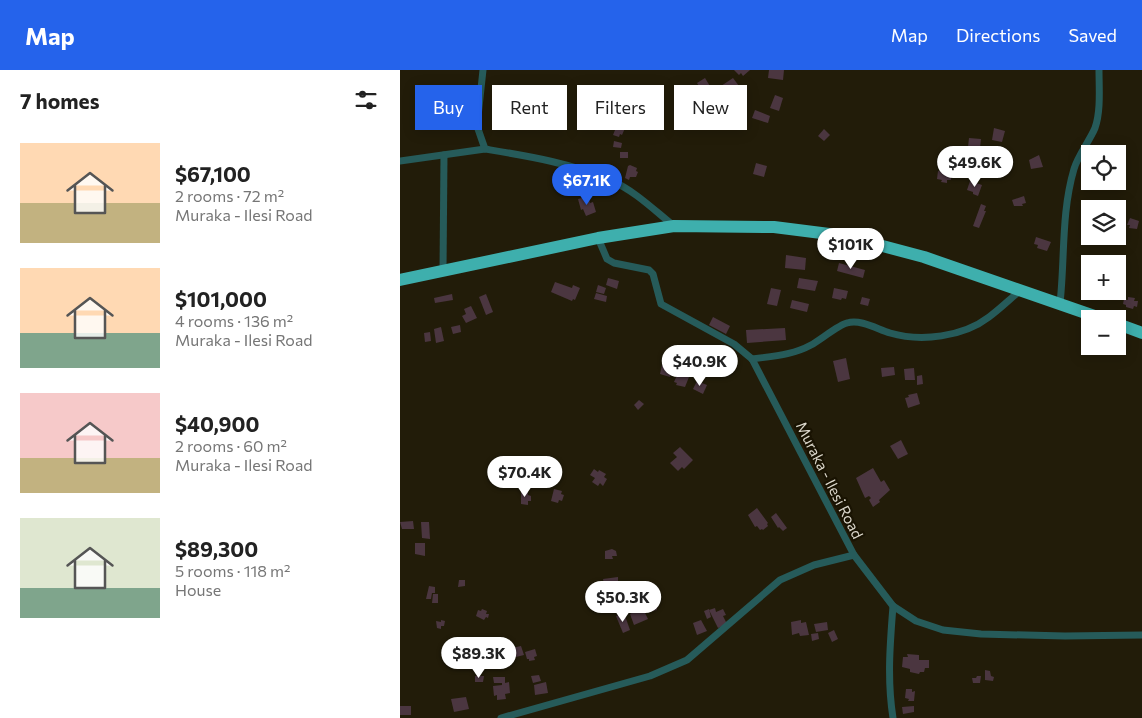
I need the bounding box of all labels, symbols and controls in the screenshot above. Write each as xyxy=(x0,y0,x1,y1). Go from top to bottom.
text: Map xyxy=(25,21,75,50)
text: Map xyxy=(891,24,928,46)
text: Directions xyxy=(956,24,1040,46)
text: Saved xyxy=(1068,24,1117,46)
chip: Buy xyxy=(415,85,482,130)
chip: Rent xyxy=(492,85,567,130)
chip: Filters xyxy=(577,85,664,130)
chip: New xyxy=(674,85,747,130)
icon: filters xyxy=(352,86,380,114)
text: 7 homes xyxy=(20,88,99,113)
map controls xyxy=(1081,145,1126,355)
button: locate xyxy=(1081,145,1126,190)
pin: $49.6K xyxy=(934,146,1016,188)
text: $49.6K xyxy=(948,152,1002,171)
text: $67,100 xyxy=(175,161,251,186)
icon: home xyxy=(60,163,120,223)
pin: $67.1K xyxy=(546,164,628,206)
text: $67.1K xyxy=(563,170,611,189)
text: 2 rooms · 72 m² xyxy=(175,186,284,205)
button: layers xyxy=(1081,200,1126,245)
text: Muraka - Ilesi Road xyxy=(175,205,313,224)
pin: $101K xyxy=(816,228,886,270)
text: $101K xyxy=(828,234,874,253)
button: + xyxy=(1081,255,1126,300)
text: $101,000 xyxy=(175,286,267,311)
icon: home xyxy=(60,288,120,348)
button: − xyxy=(1081,310,1126,355)
text: 4 rooms · 136 m² xyxy=(175,311,293,330)
text: Muraka - Ilesi Road xyxy=(175,330,313,349)
pin: $40.9K xyxy=(659,344,741,387)
text: $40.9K xyxy=(673,351,727,370)
text: $40,900 xyxy=(175,411,259,436)
icon: home xyxy=(60,413,120,473)
street label: Muraka - Ilesi Road xyxy=(793,418,867,542)
text: 2 rooms · 60 m² xyxy=(175,436,287,455)
text: Muraka - Ilesi Road xyxy=(175,455,313,474)
pin: $70.4K xyxy=(484,456,566,498)
text: $70.4K xyxy=(498,462,552,481)
text: $89,300 xyxy=(175,536,258,561)
icon: home xyxy=(60,538,120,598)
text: 5 rooms · 118 m² xyxy=(175,561,290,580)
text: House xyxy=(175,580,221,599)
pin: $50.3K xyxy=(582,580,664,623)
text: $50.3K xyxy=(596,587,650,606)
pin: $89.3K xyxy=(438,636,520,679)
text: $89.3K xyxy=(452,643,506,662)

